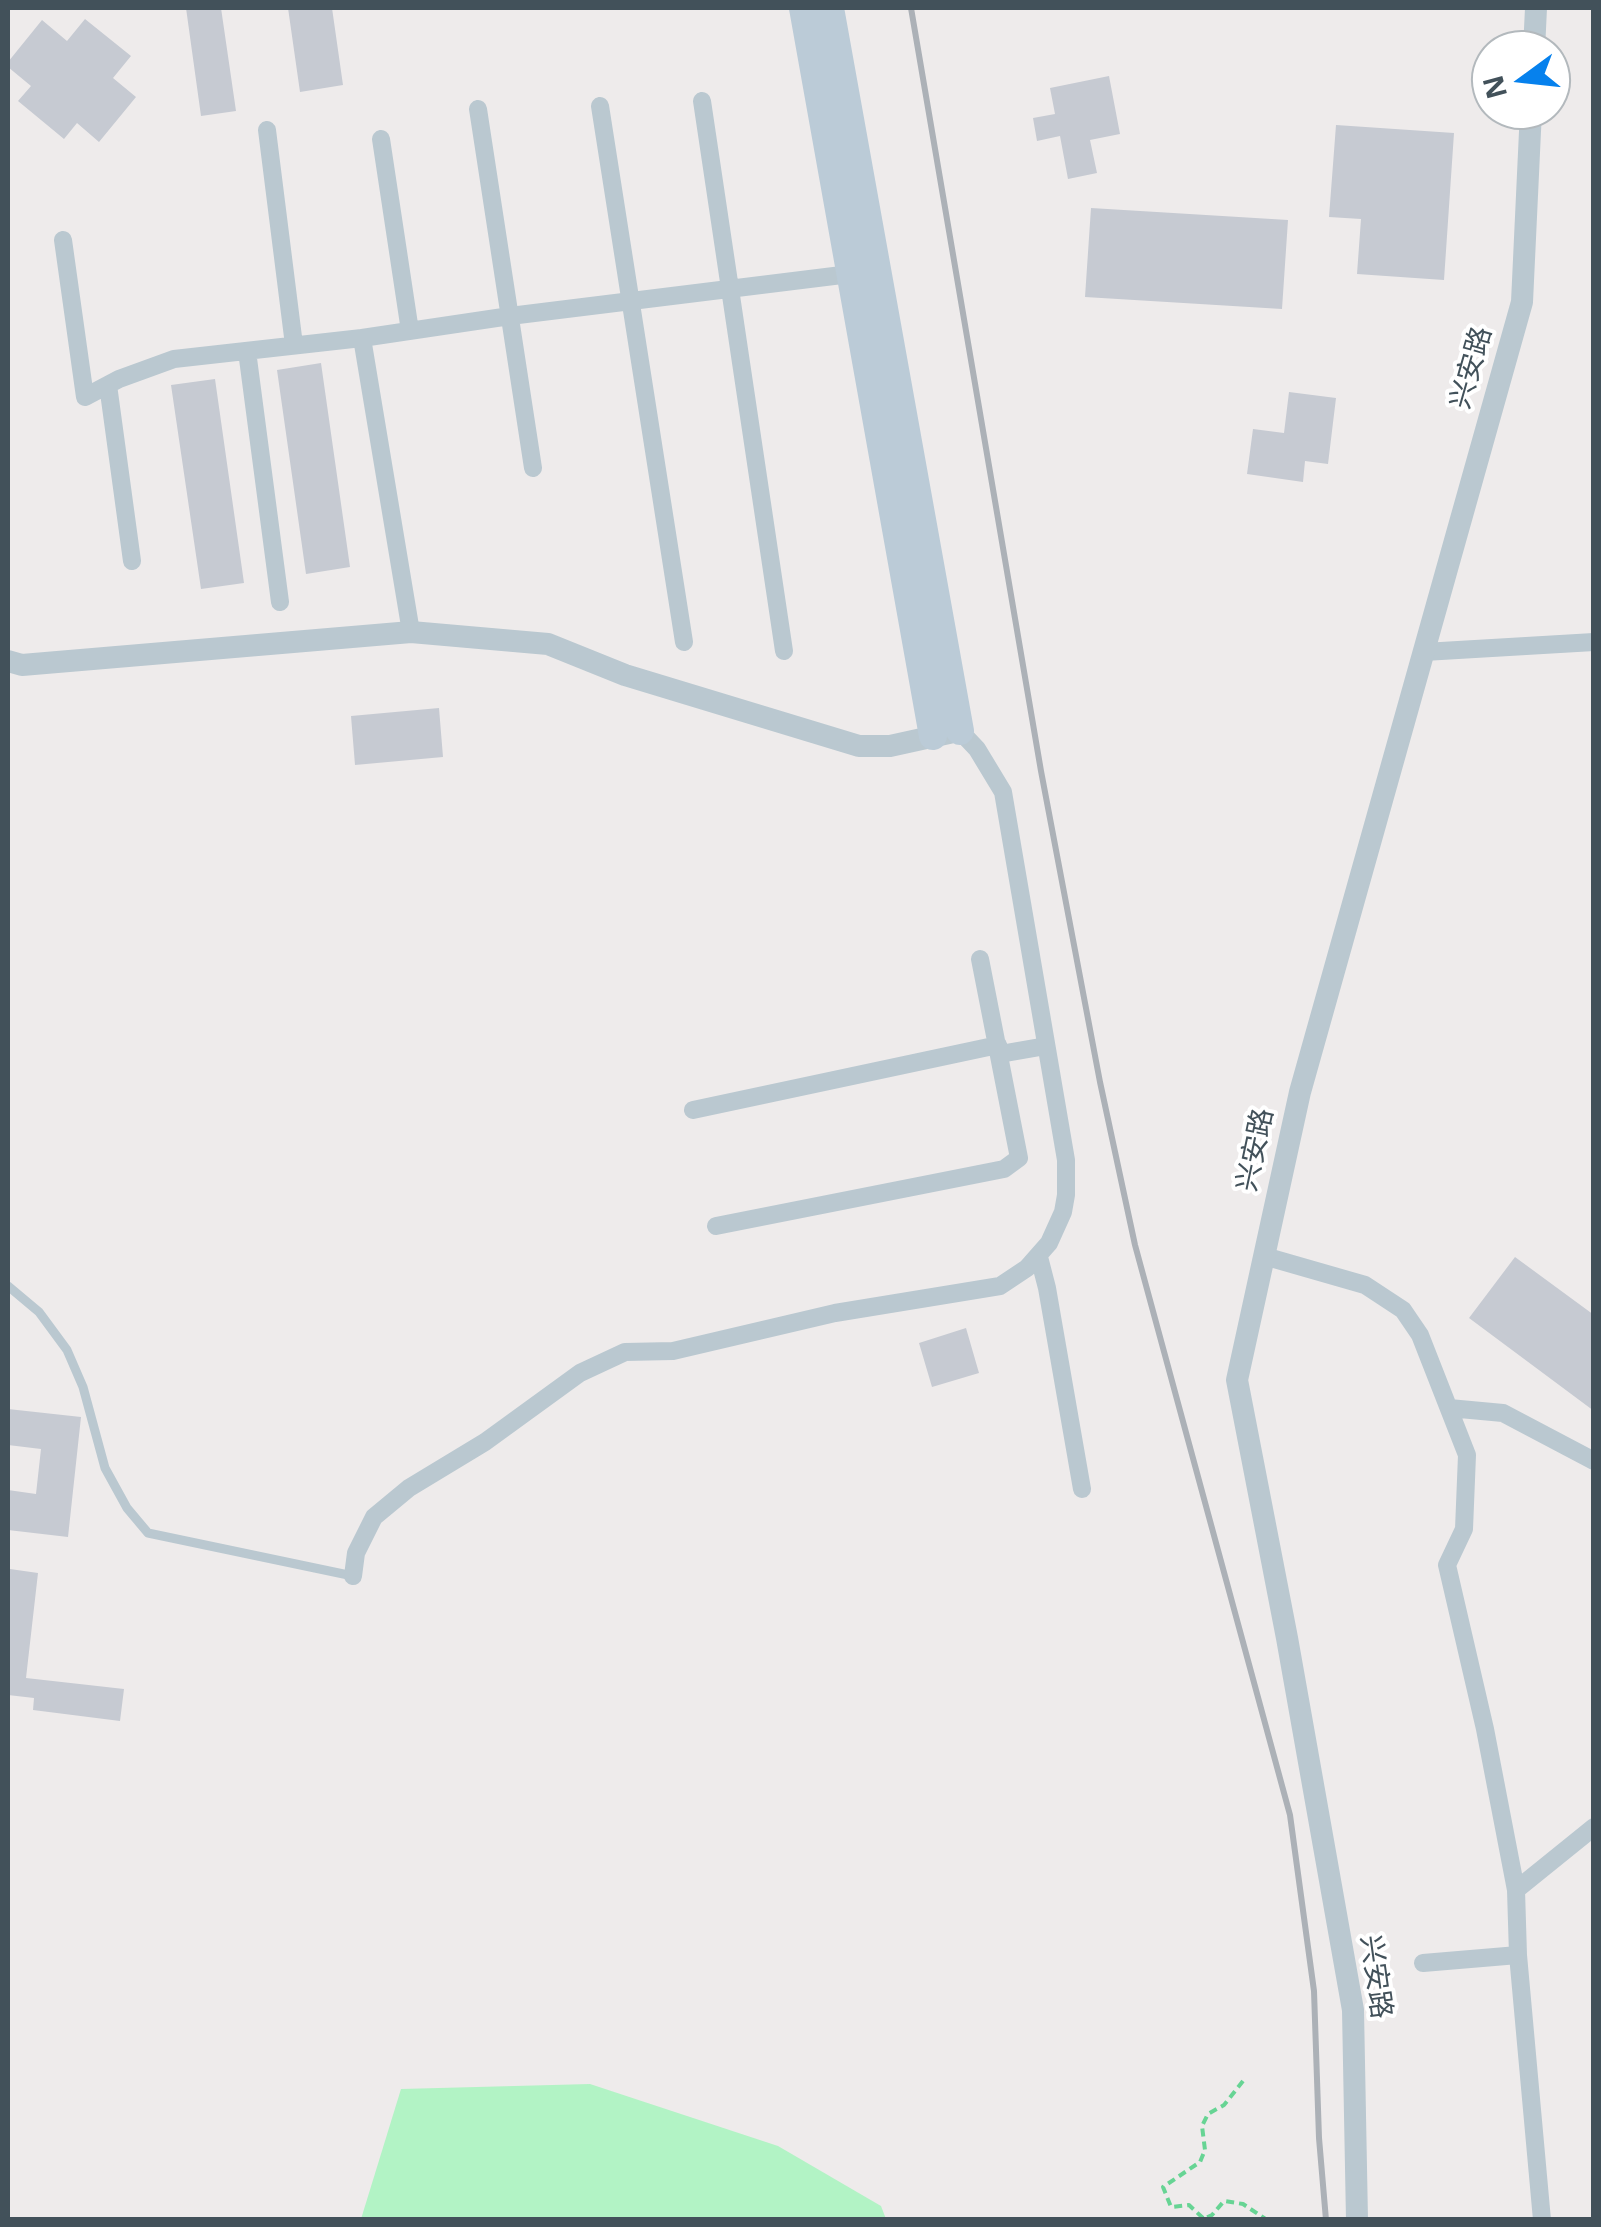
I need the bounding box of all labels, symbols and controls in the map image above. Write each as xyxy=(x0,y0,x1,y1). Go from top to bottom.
north arrow xyxy=(1471,30,1571,130)
text: N xyxy=(1473,71,1515,103)
street label: 兴安路 xyxy=(1444,323,1500,413)
street label: 兴安路 xyxy=(1231,1105,1281,1195)
street label: 兴安路 xyxy=(1353,1933,1397,2021)

